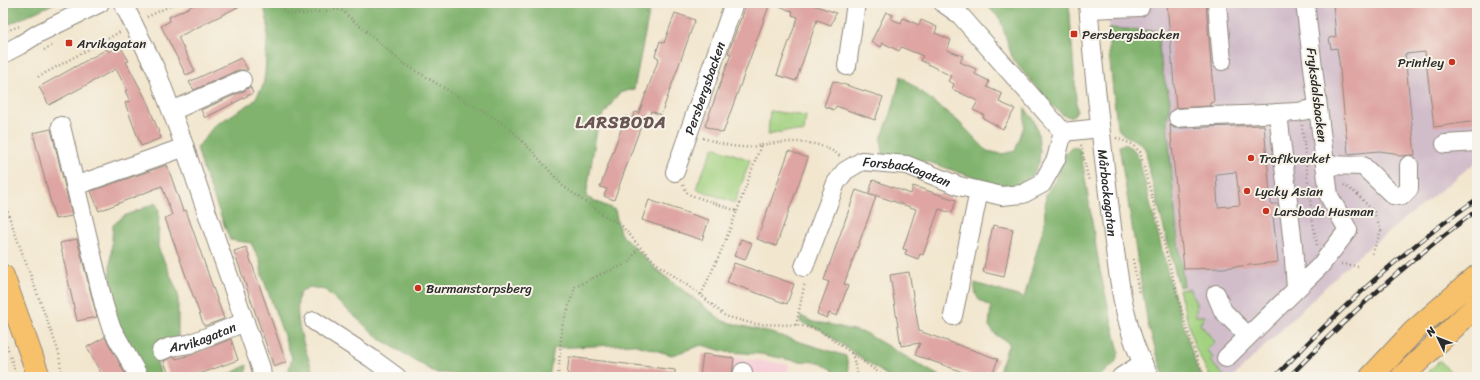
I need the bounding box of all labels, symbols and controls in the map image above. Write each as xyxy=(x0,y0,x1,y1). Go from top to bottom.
place label: Persbergsbacken xyxy=(1082,23,1179,46)
marker: Persbergsbacken xyxy=(1069,29,1079,39)
place label: Arvikagatan xyxy=(76,32,146,55)
marker: Arvikagatan xyxy=(64,38,74,48)
street label: Persbergsbacken xyxy=(677,38,731,138)
street label: Fryksdalsbacken xyxy=(1300,46,1334,144)
place label: Printley xyxy=(1398,51,1444,74)
marker: Printley xyxy=(1447,57,1457,67)
district label: LARSBODA xyxy=(575,107,667,137)
place label: Trafikverket xyxy=(1259,147,1331,170)
street label: Mårbackagatan xyxy=(1091,148,1125,238)
street label: Forsbackagatan xyxy=(862,150,955,193)
marker: Trafikverket xyxy=(1246,153,1256,163)
place label: Lycky Asian xyxy=(1255,180,1323,203)
marker: Lycky Asian xyxy=(1242,186,1252,196)
place label: Larsboda Husman xyxy=(1274,200,1374,223)
marker: Larsboda Husman xyxy=(1261,206,1271,216)
place label: Burmanstorpsberg xyxy=(426,277,532,300)
marker: Burmanstorpsberg xyxy=(413,283,423,293)
street label: Arvikagatan xyxy=(167,315,239,359)
north arrow xyxy=(1418,318,1458,358)
text: N xyxy=(1421,322,1441,342)

